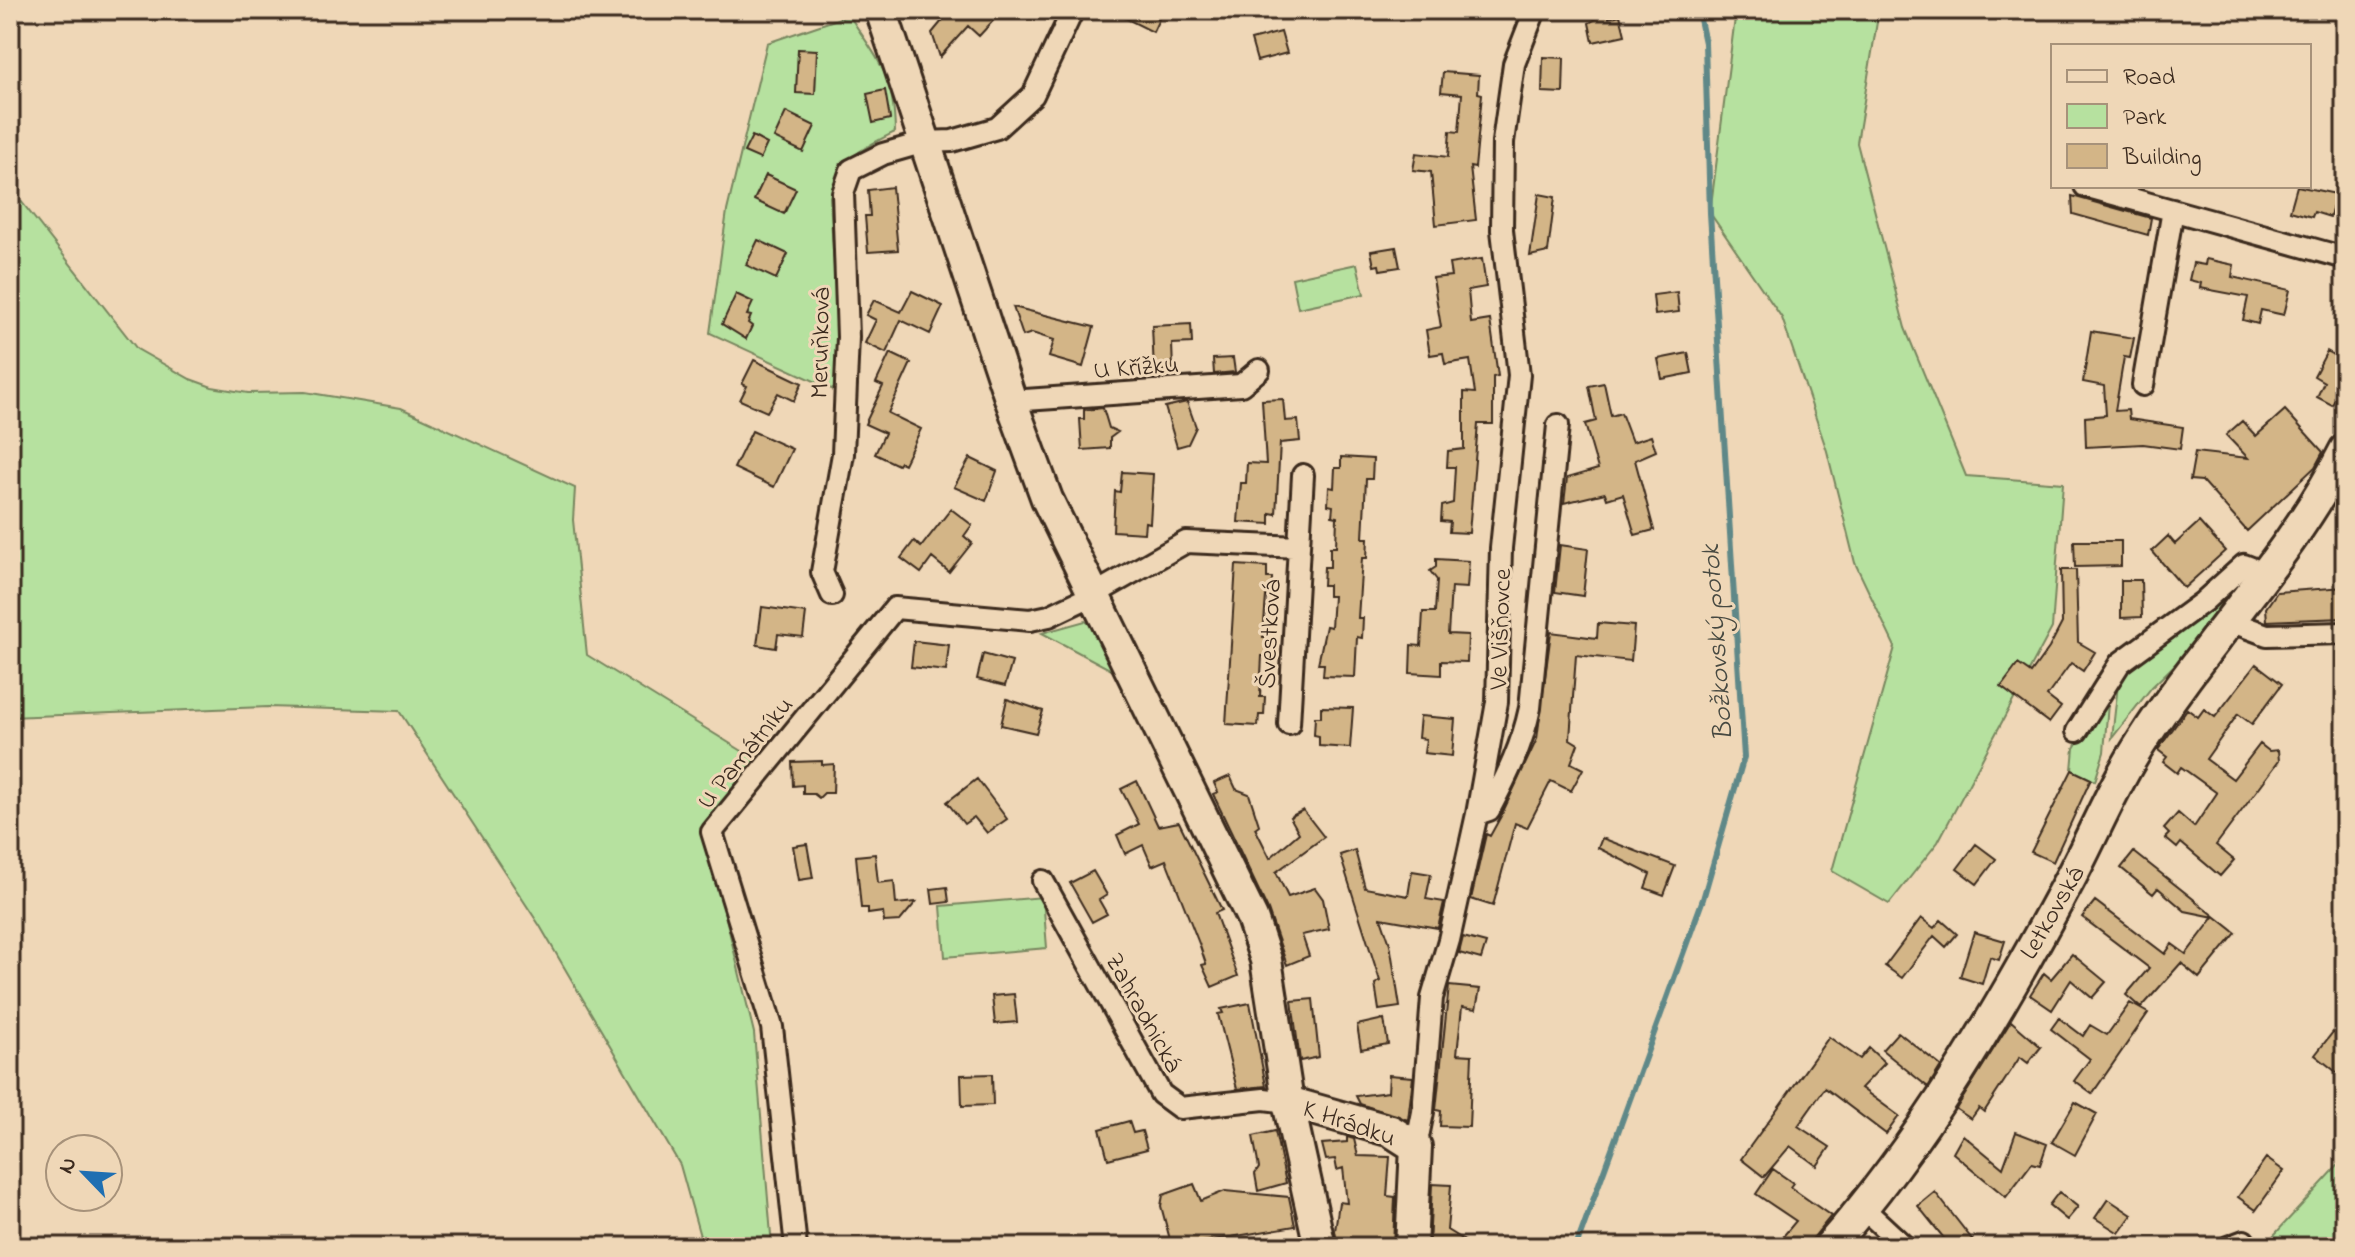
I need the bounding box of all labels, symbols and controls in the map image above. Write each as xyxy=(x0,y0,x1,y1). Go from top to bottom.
legend xyxy=(2051,44,2311,188)
text: Road xyxy=(2123,61,2176,96)
text: Park xyxy=(2123,101,2167,136)
text: Building xyxy=(2122,141,2202,176)
street label: Meruňková xyxy=(802,287,842,399)
street label: U Křížku xyxy=(1092,347,1180,391)
water label: Božkovský potok xyxy=(1691,541,1746,742)
street label: Ve Višňovce xyxy=(1481,567,1523,691)
street label: Švestková xyxy=(1249,579,1293,690)
street label: U Památníku xyxy=(689,689,804,819)
street label: Letkovská xyxy=(2011,860,2096,967)
street label: Zahradnická xyxy=(1094,947,1191,1080)
street label: K Hrádku xyxy=(1297,1091,1401,1158)
north arrow xyxy=(44,1133,124,1213)
text: N xyxy=(51,1152,86,1179)

